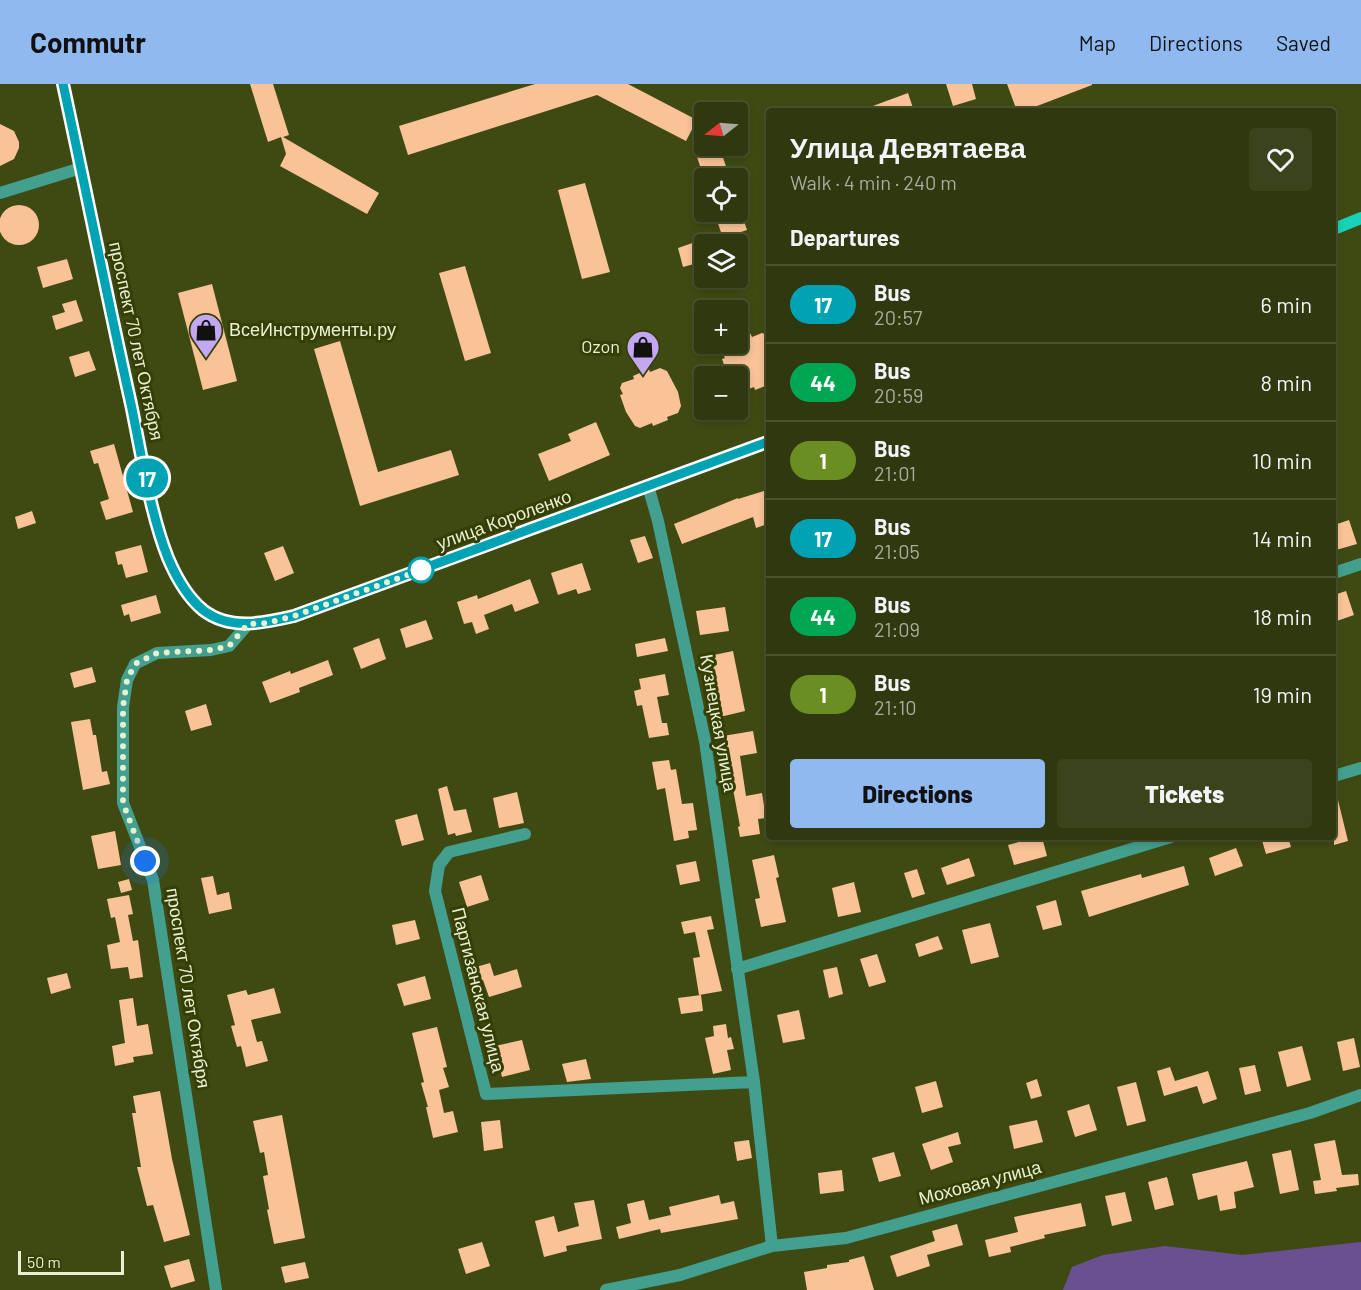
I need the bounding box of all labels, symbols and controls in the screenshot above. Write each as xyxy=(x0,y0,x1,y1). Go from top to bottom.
text: Commutr xyxy=(30,25,146,59)
text: Map xyxy=(1079,30,1116,55)
text: Directions xyxy=(1149,30,1243,55)
text: Saved xyxy=(1276,30,1331,55)
north arrow xyxy=(694,102,748,156)
map controls xyxy=(694,102,748,420)
button: heart xyxy=(1249,128,1312,191)
text: Улица Девятаева xyxy=(790,130,1026,164)
button: locate xyxy=(694,168,748,222)
text: Walk · 4 min · 240 m xyxy=(790,170,957,194)
text: Departures xyxy=(790,224,900,250)
button: layers xyxy=(694,234,748,288)
street label: проспект 70 лет Октября xyxy=(105,239,169,442)
text: Bus xyxy=(874,279,911,305)
text: 6 min xyxy=(1261,291,1312,317)
text: 17 xyxy=(814,292,832,317)
button: + xyxy=(694,300,748,354)
text: 20:57 xyxy=(874,305,923,329)
shop icon: ВсеИнструменты.ру xyxy=(188,312,224,359)
place label: ВсеИнструменты.ру xyxy=(229,318,396,340)
shop icon: Ozon xyxy=(625,329,661,376)
place label: Ozon xyxy=(581,335,620,357)
text: Bus xyxy=(874,357,911,383)
button: − xyxy=(694,366,748,420)
text: 8 min xyxy=(1260,369,1312,395)
text: 44 xyxy=(810,370,836,395)
text: 20:59 xyxy=(874,383,924,407)
text: Bus xyxy=(874,435,911,461)
text: 10 min xyxy=(1252,447,1312,473)
text: 1 xyxy=(819,448,827,473)
line badge: 17 xyxy=(120,458,174,498)
text: 21:01 xyxy=(874,461,916,485)
text: 17 xyxy=(138,466,156,491)
street label: улица Короленко xyxy=(433,484,574,554)
text: Bus xyxy=(874,513,911,539)
text: 14 min xyxy=(1252,525,1312,551)
text: 17 xyxy=(814,526,832,551)
text: 21:05 xyxy=(874,539,920,563)
unlabelled marker xyxy=(408,557,434,583)
text: Bus xyxy=(874,591,911,617)
text: 18 min xyxy=(1253,603,1312,629)
text: 44 xyxy=(810,604,836,629)
text: 21:09 xyxy=(874,617,920,641)
street label: Кузнецкая улица xyxy=(696,652,742,794)
text: Bus xyxy=(874,669,911,695)
text: 19 min xyxy=(1253,681,1312,707)
text: 1 xyxy=(819,682,827,707)
text: 21:10 xyxy=(874,695,917,719)
button: Directions xyxy=(790,759,1045,828)
button: Tickets xyxy=(1057,759,1312,828)
your location xyxy=(130,846,160,876)
street label: проспект 70 лет Октября xyxy=(162,886,216,1090)
street label: Партизанская улица xyxy=(448,905,510,1075)
street label: Моховая улица xyxy=(916,1155,1044,1209)
scale bar xyxy=(18,1248,124,1276)
text: 50 m xyxy=(27,1252,61,1271)

